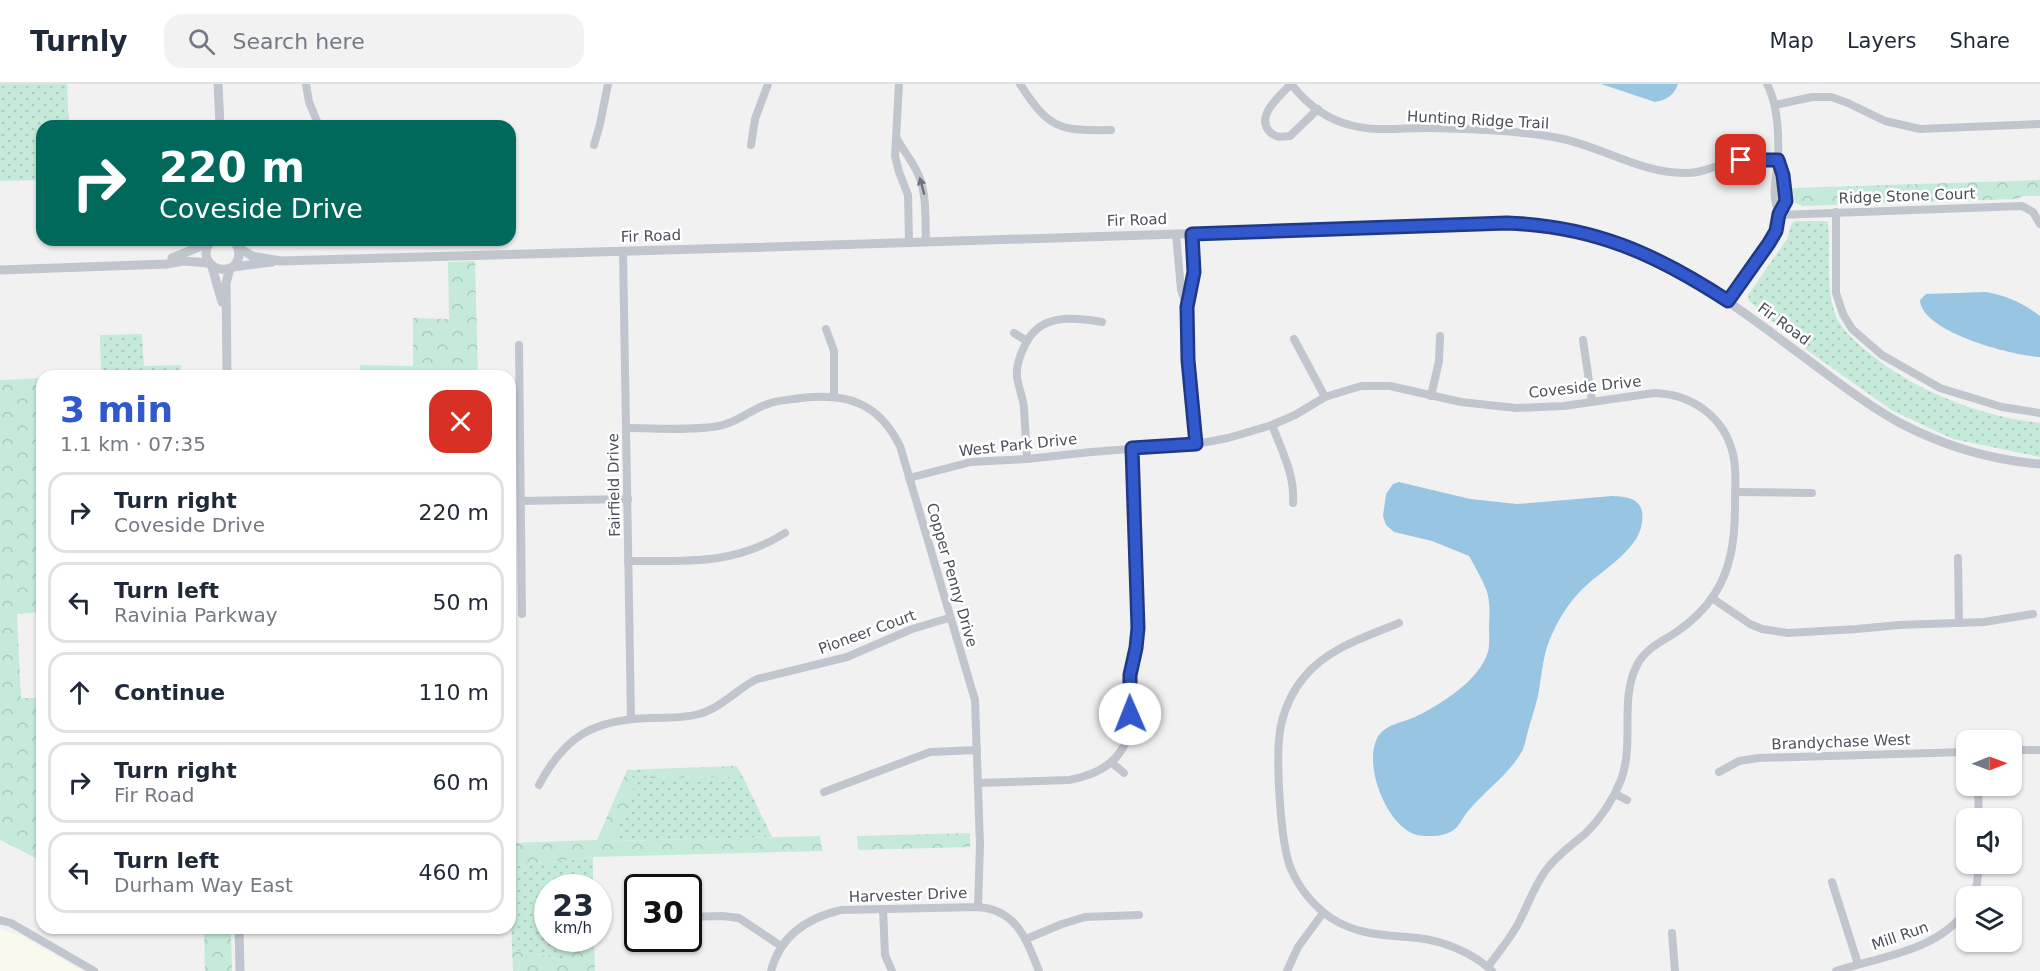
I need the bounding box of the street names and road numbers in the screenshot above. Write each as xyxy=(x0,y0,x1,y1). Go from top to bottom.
street label: Hunting Ridge Trail xyxy=(1406,107,1550,133)
street label: Ridge Stone Court xyxy=(1838,185,1976,207)
street label: Fir Road xyxy=(1107,210,1167,230)
street label: Fir Road xyxy=(621,226,681,246)
street label: Fir Road xyxy=(1754,299,1814,349)
street label: Coveside Drive xyxy=(1528,372,1642,402)
street label: West Park Drive xyxy=(958,430,1078,460)
street label: Fairfield Drive xyxy=(604,433,624,537)
street label: Copper Penny Drive xyxy=(923,501,981,649)
street label: Pioneer Court xyxy=(816,606,918,658)
street label: Brandychase West xyxy=(1771,731,1911,753)
street label: Harvester Drive xyxy=(848,884,968,906)
street label: Mill Run xyxy=(1869,918,1931,954)

